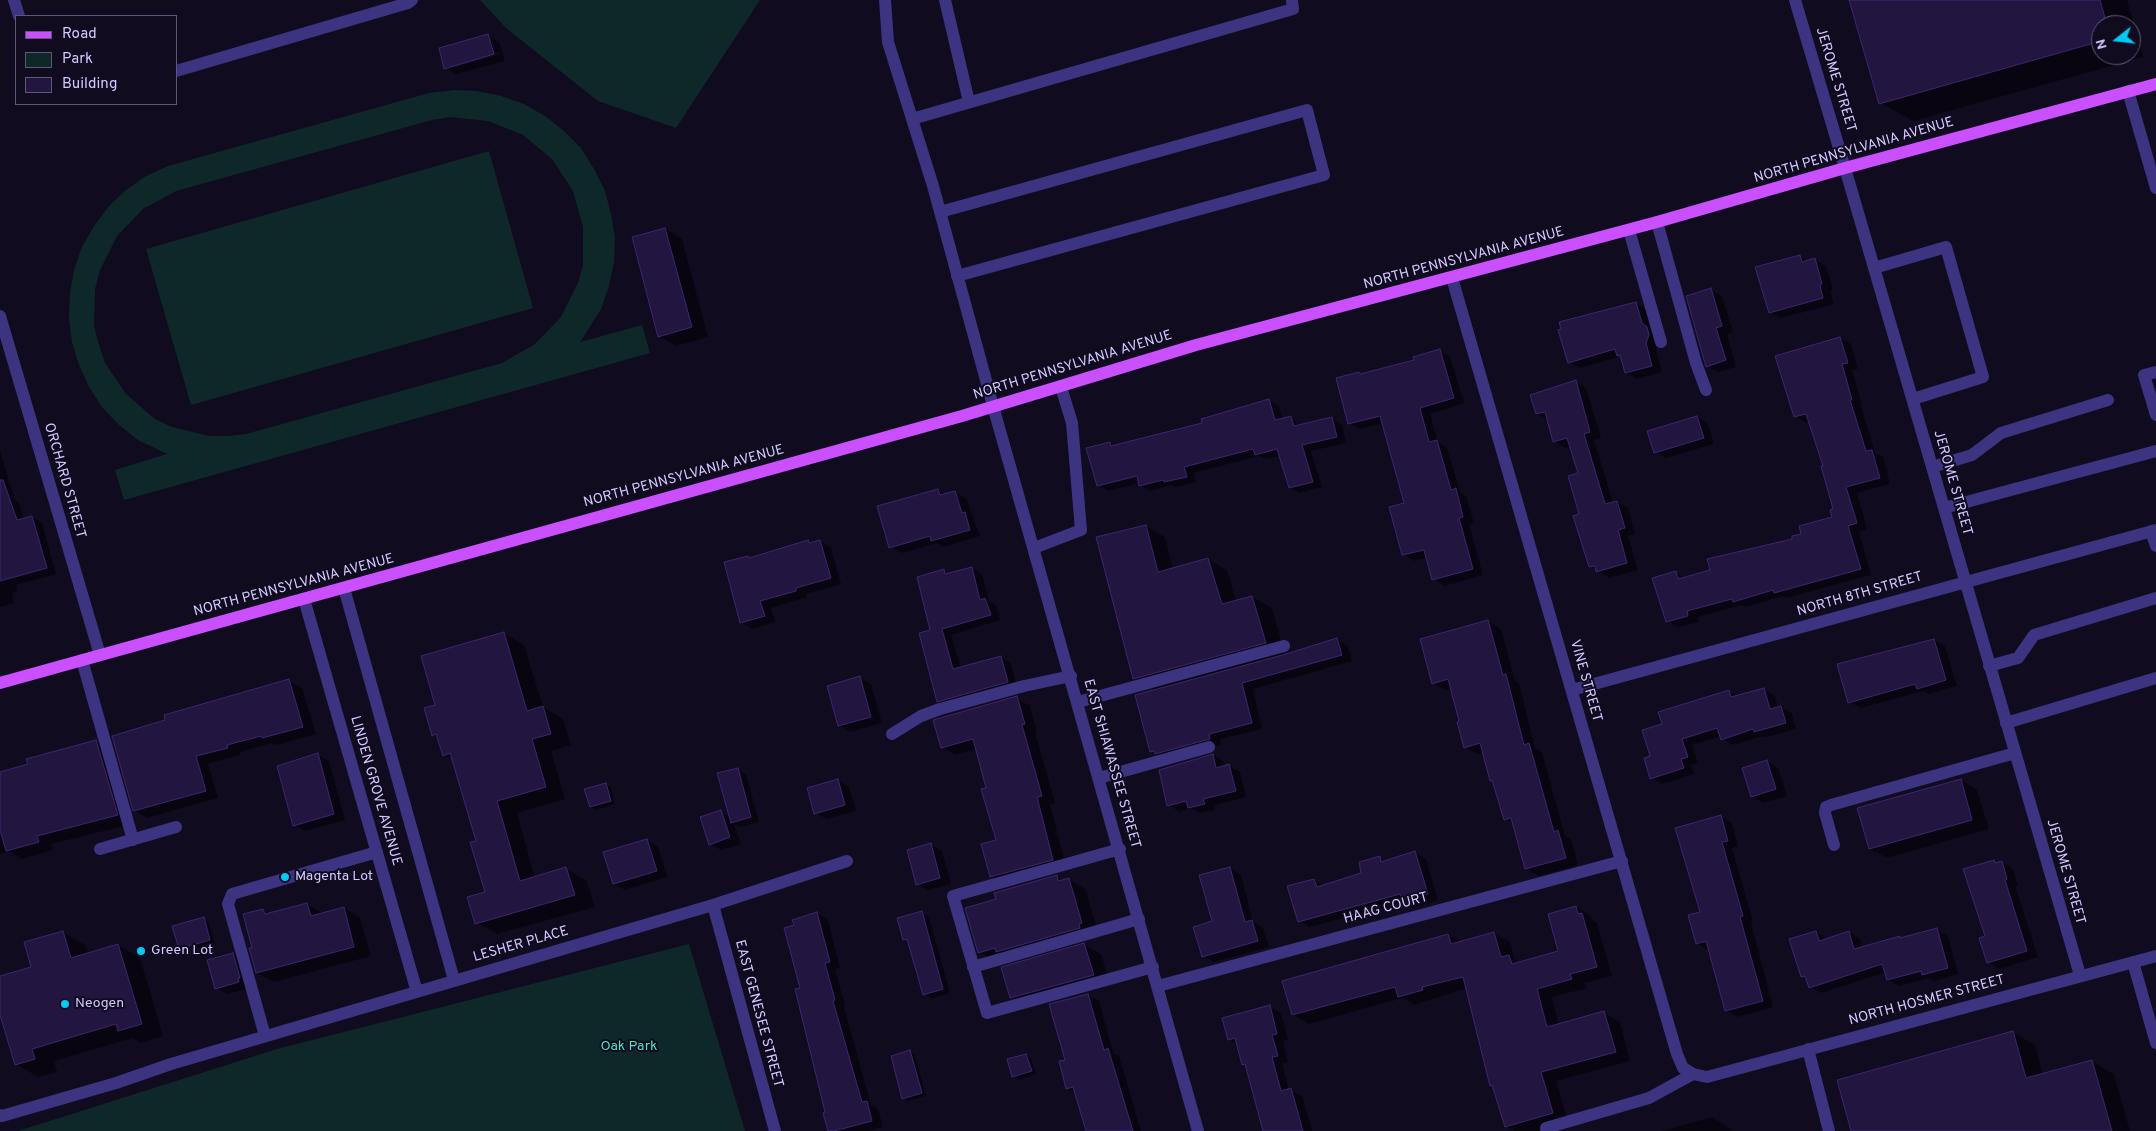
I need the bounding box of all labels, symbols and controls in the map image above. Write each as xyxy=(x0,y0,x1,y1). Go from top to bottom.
legend xyxy=(15,15,178,105)
north arrow xyxy=(2091,15,2141,65)
text: Road xyxy=(62,25,97,44)
street label: JEROME STREET xyxy=(1811,26,1859,134)
text: N xyxy=(2093,37,2112,51)
text: Park xyxy=(62,50,93,69)
text: Building xyxy=(62,75,117,94)
street label: NORTH PENNSYLVANIA AVENUE xyxy=(1752,114,1956,188)
street label: NORTH PENNSYLVANIA AVENUE xyxy=(1362,224,1566,294)
street label: NORTH PENNSYLVANIA AVENUE xyxy=(972,328,1174,404)
street label: ORCHARD STREET xyxy=(39,421,89,541)
street label: JEROME STREET xyxy=(1929,428,1975,538)
street label: NORTH PENNSYLVANIA AVENUE xyxy=(582,442,786,512)
street label: NORTH PENNSYLVANIA AVENUE xyxy=(192,551,396,621)
street label: NORTH 8TH STREET xyxy=(1795,569,1925,621)
street label: VINE STREET xyxy=(1565,638,1605,724)
street label: EAST SHIAWASSEE STREET xyxy=(1079,677,1143,851)
street label: LINDEN GROVE AVENUE xyxy=(346,714,404,868)
street label: JEROME STREET xyxy=(2042,817,2088,927)
place label: Magenta Lot xyxy=(295,869,373,885)
marker: Magenta Lot xyxy=(279,871,291,883)
street label: HAAG COURT xyxy=(1342,890,1430,928)
street label: LESHER PLACE xyxy=(471,923,571,967)
street label: EAST GENESEE STREET xyxy=(730,938,786,1090)
place label: Green Lot xyxy=(151,943,213,959)
marker: Green Lot xyxy=(135,945,147,957)
street label: NORTH HOSMER STREET xyxy=(1847,972,2007,1030)
place label: Neogen xyxy=(75,996,124,1012)
marker: Neogen xyxy=(59,998,71,1010)
park label: Oak Park xyxy=(601,1039,657,1055)

